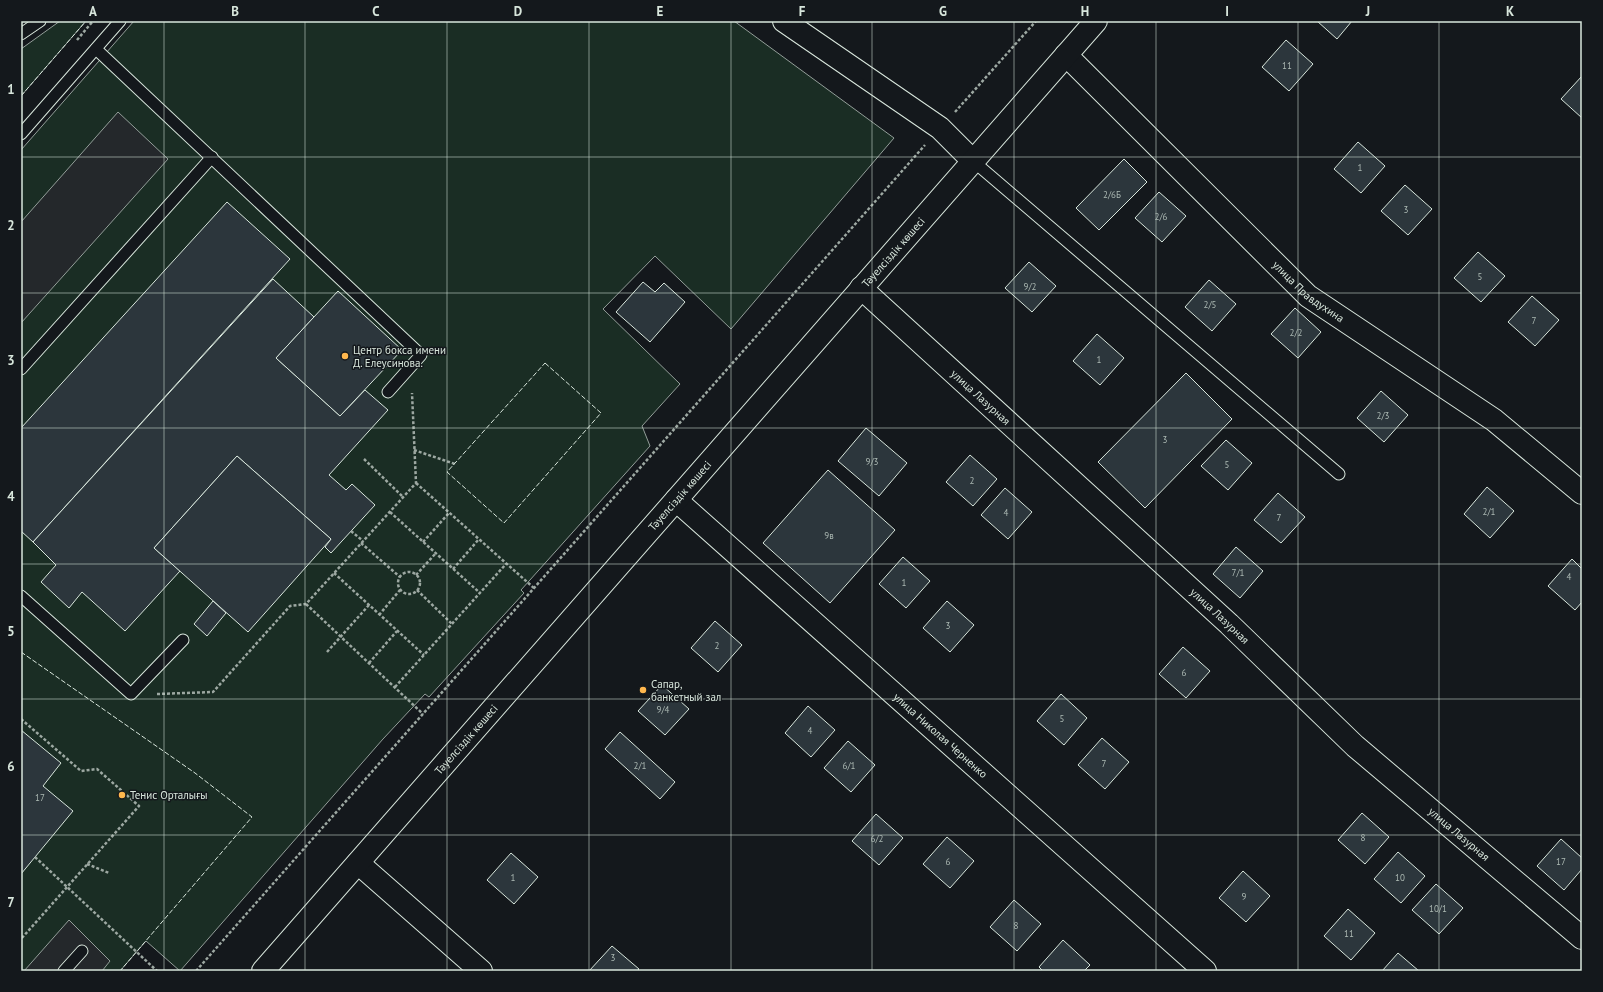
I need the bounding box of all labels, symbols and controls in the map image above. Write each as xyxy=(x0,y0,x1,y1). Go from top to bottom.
text: A xyxy=(89,3,97,20)
text: B xyxy=(231,3,239,20)
text: C xyxy=(372,3,380,20)
text: D xyxy=(514,3,522,20)
text: E xyxy=(657,3,664,20)
text: F xyxy=(799,3,806,20)
text: G xyxy=(939,3,947,20)
text: H xyxy=(1081,3,1089,20)
text: I xyxy=(1225,3,1229,20)
text: J xyxy=(1365,3,1370,20)
text: K xyxy=(1506,3,1514,20)
house number: 11 xyxy=(1282,60,1292,71)
text: 1 xyxy=(7,81,15,98)
house number: 1 xyxy=(1358,162,1363,173)
house number: 2/6Б xyxy=(1103,189,1121,200)
house number: 3 xyxy=(1404,204,1409,215)
house number: 2/6 xyxy=(1155,211,1168,222)
street label: Тәуелсіздік көшесі xyxy=(859,214,928,290)
text: 2 xyxy=(7,217,15,234)
street label: улица Правдухина xyxy=(1270,258,1347,325)
house number: 5 xyxy=(1478,271,1483,282)
house number: 9/2 xyxy=(1024,281,1037,292)
house number: 2/5 xyxy=(1204,299,1217,310)
house number: 7 xyxy=(1532,315,1537,326)
house number: 2/2 xyxy=(1290,327,1303,338)
place label: Центр бокса имени Д. Елеусинова. xyxy=(353,343,446,370)
marker: Центр бокса имени Д. Елеусинова. xyxy=(340,351,350,361)
text: 3 xyxy=(7,352,15,369)
house number: 1 xyxy=(1097,354,1102,365)
street label: улица Лазурная xyxy=(948,366,1013,428)
house number: 2/3 xyxy=(1377,410,1390,421)
house number: 3 xyxy=(1163,434,1168,445)
house number: 9/3 xyxy=(866,456,879,467)
street label: Тәуелсіздік көшесі xyxy=(645,458,714,534)
house number: 5 xyxy=(1225,459,1230,470)
house number: 2 xyxy=(970,475,975,486)
text: 4 xyxy=(7,488,15,505)
house number: 2/1 xyxy=(1483,506,1496,517)
house number: 4 xyxy=(1004,507,1009,518)
house number: 7 xyxy=(1277,512,1282,523)
house number: 9в xyxy=(824,530,834,541)
house number: 7/1 xyxy=(1232,567,1245,578)
house number: 4 xyxy=(1567,571,1572,582)
house number: 1 xyxy=(902,577,907,588)
street label: улица Лазурная xyxy=(1187,585,1252,647)
house number: 3 xyxy=(946,620,951,631)
text: 5 xyxy=(7,623,15,640)
house number: 2 xyxy=(715,640,720,651)
house number: 6 xyxy=(1182,667,1187,678)
place label: Сапар, банкетный зал xyxy=(651,677,721,704)
marker: Сапар, банкетный зал xyxy=(638,685,648,695)
street label: улица Николая Черненко xyxy=(890,690,990,781)
street label: Тәуелсіздік көшесі xyxy=(432,701,501,777)
house number: 9/4 xyxy=(657,704,670,715)
house number: 5 xyxy=(1060,713,1065,724)
house number: 4 xyxy=(808,725,813,736)
text: 6 xyxy=(7,758,15,775)
house number: 7 xyxy=(1102,758,1107,769)
house number: 2/1 xyxy=(634,760,647,771)
house number: 6/1 xyxy=(843,760,856,771)
place label: Тенис Орталығы xyxy=(130,788,208,802)
marker: Тенис Орталығы xyxy=(117,790,127,800)
house number: 17 xyxy=(35,792,45,803)
street label: улица Лазурная xyxy=(1426,804,1493,864)
house number: 8 xyxy=(1361,832,1366,843)
house number: 6/2 xyxy=(871,833,884,844)
house number: 6 xyxy=(946,856,951,867)
house number: 17 xyxy=(1556,856,1566,867)
house number: 1 xyxy=(511,872,516,883)
house number: 10 xyxy=(1395,872,1405,883)
house number: 9 xyxy=(1242,891,1247,902)
text: 7 xyxy=(7,894,15,911)
house number: 10/1 xyxy=(1429,903,1447,914)
house number: 8 xyxy=(1014,920,1019,931)
house number: 11 xyxy=(1344,928,1354,939)
house number: 3 xyxy=(611,952,616,963)

